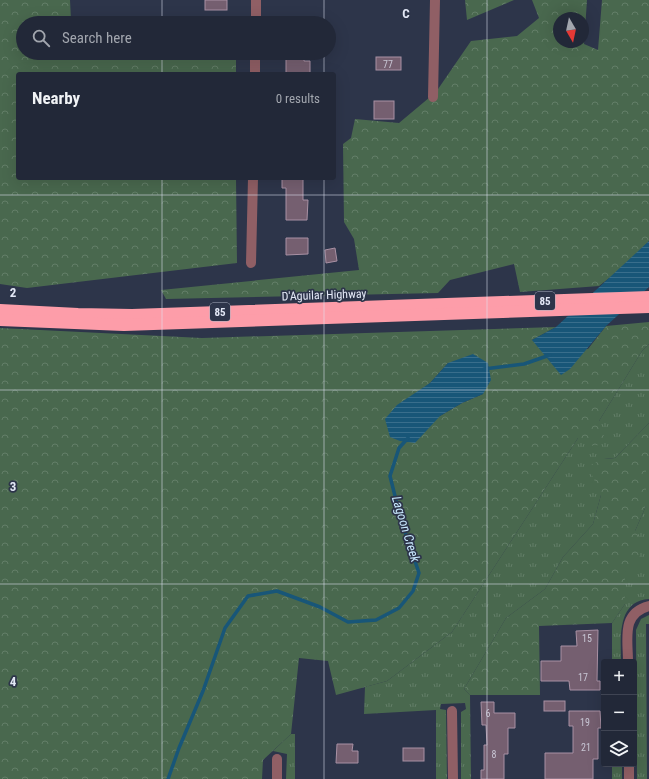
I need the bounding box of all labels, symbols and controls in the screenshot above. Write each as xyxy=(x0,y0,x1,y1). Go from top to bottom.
text: C xyxy=(402,6,410,21)
north arrow xyxy=(553,12,589,48)
search box xyxy=(16,16,336,60)
icon: search xyxy=(30,27,52,49)
text: Search here xyxy=(62,29,132,47)
house number: 77 xyxy=(383,59,393,70)
text: Nearby xyxy=(32,88,80,108)
text: 0 results xyxy=(276,91,320,106)
text: 2 xyxy=(10,285,17,300)
street label: D'Aguilar Highway xyxy=(281,287,367,303)
road number: 85 xyxy=(535,292,555,310)
road number: 85 xyxy=(210,303,230,321)
text: 3 xyxy=(10,479,16,494)
water label: Lagoon Creek xyxy=(389,494,423,564)
house number: 15 xyxy=(582,633,592,644)
map controls xyxy=(601,659,637,767)
button: + xyxy=(601,659,637,695)
house number: 17 xyxy=(578,672,588,683)
text: 4 xyxy=(10,674,17,689)
button: − xyxy=(601,695,637,731)
house number: 6 xyxy=(486,708,491,719)
house number: 19 xyxy=(580,717,590,728)
button: layers xyxy=(601,731,637,767)
house number: 21 xyxy=(581,742,591,753)
house number: 8 xyxy=(492,749,497,760)

